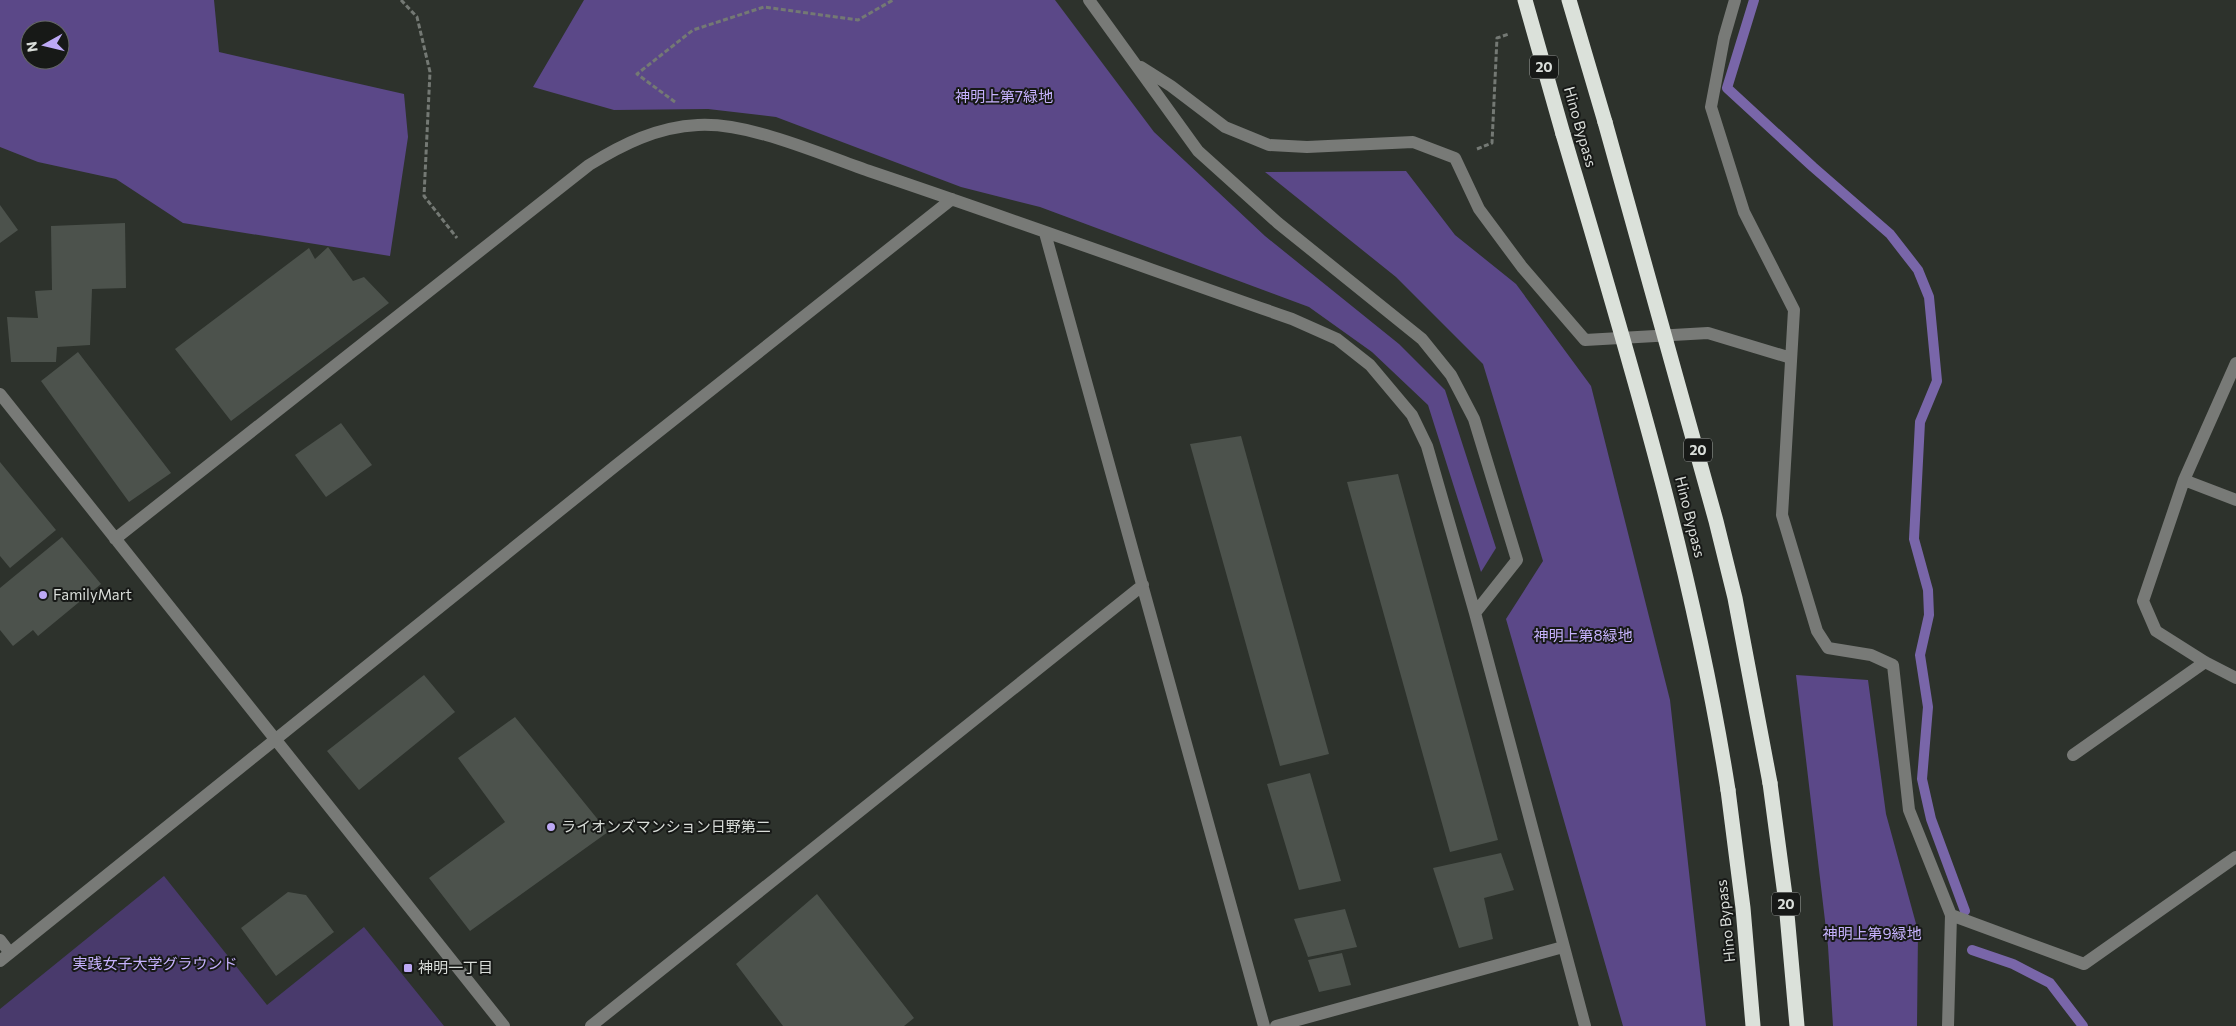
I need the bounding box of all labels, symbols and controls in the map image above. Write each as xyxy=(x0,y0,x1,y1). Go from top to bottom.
north arrow xyxy=(20,20,70,70)
text: N xyxy=(22,40,41,53)
road number: 20 xyxy=(1530,56,1558,78)
street label: Hino Bypass xyxy=(1561,84,1601,169)
park label: 神明上第7緑地 xyxy=(955,87,1053,105)
road number: 20 xyxy=(1684,438,1712,462)
street label: Hino Bypass xyxy=(1672,474,1710,559)
place label: FamilyMart xyxy=(53,585,132,603)
marker: FamilyMart xyxy=(37,589,49,601)
park label: 神明上第8緑地 xyxy=(1533,626,1633,644)
place label: ライオンズマンション日野第二 xyxy=(561,817,771,835)
marker: ライオンズマンション日野第二 xyxy=(545,821,557,833)
street label: Hino Bypass xyxy=(1712,879,1738,963)
road number: 20 xyxy=(1772,892,1800,916)
park label: 神明上第9緑地 xyxy=(1822,924,1922,942)
park label: 実践女子大学グラウンド xyxy=(72,954,238,972)
place label: 神明一丁目 xyxy=(418,958,493,976)
marker: 神明一丁目 xyxy=(402,962,414,974)

